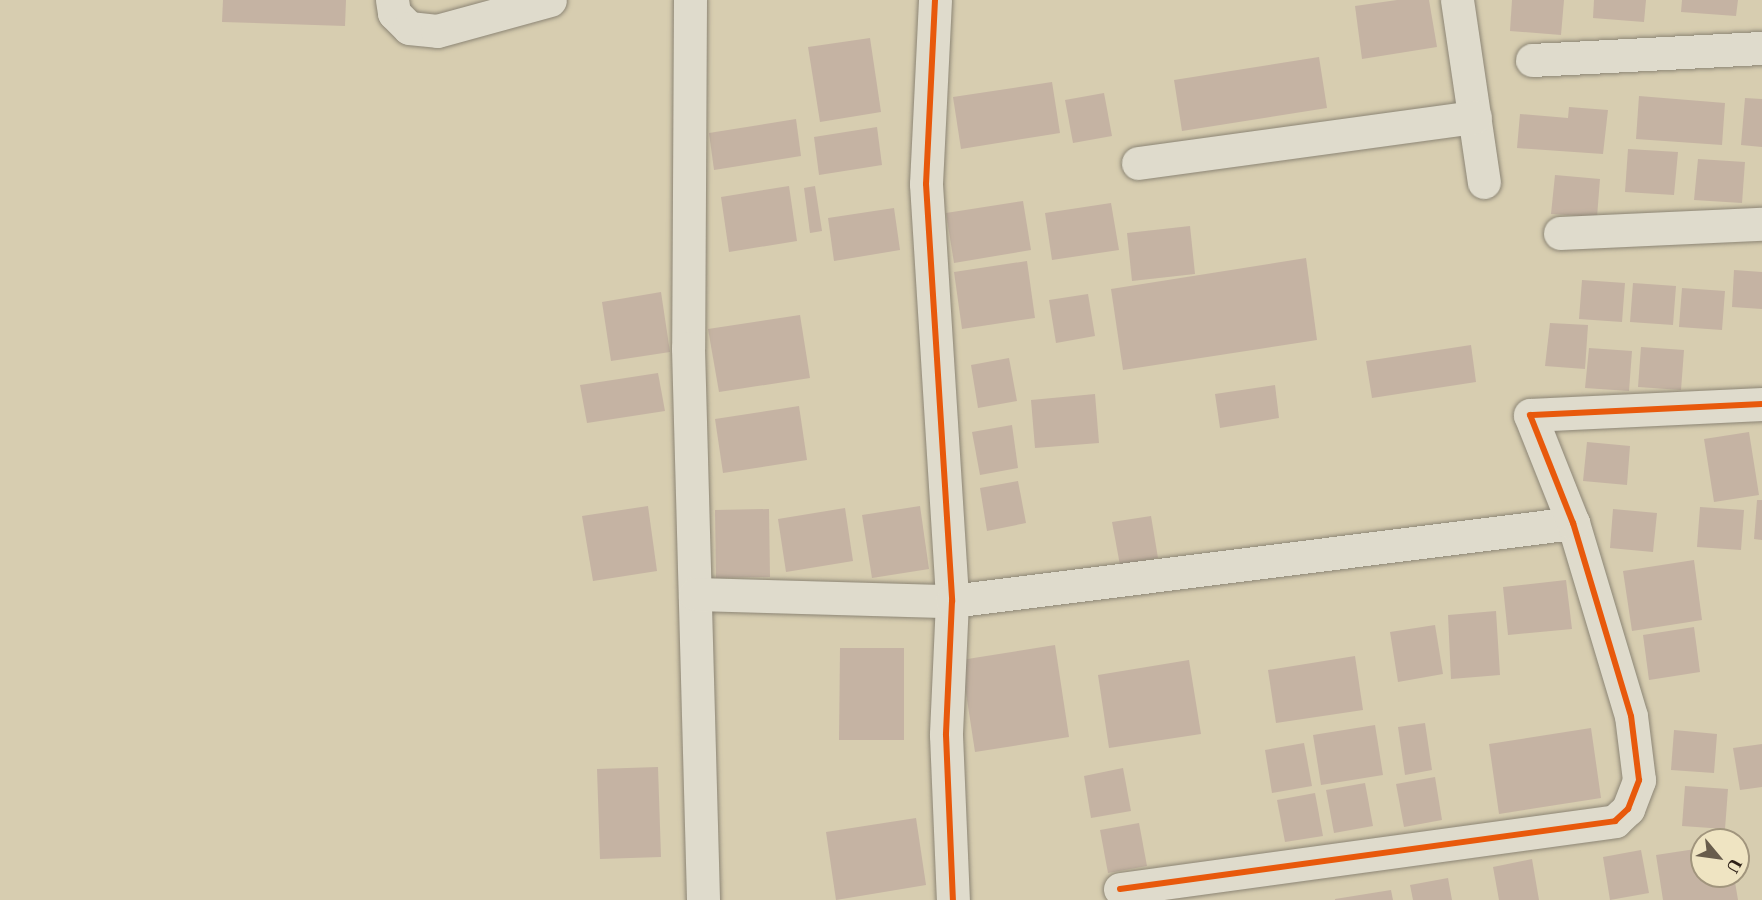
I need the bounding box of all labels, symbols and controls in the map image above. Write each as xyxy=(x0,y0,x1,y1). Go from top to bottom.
north arrow xyxy=(1690,828,1750,888)
text: U xyxy=(1722,855,1746,876)

